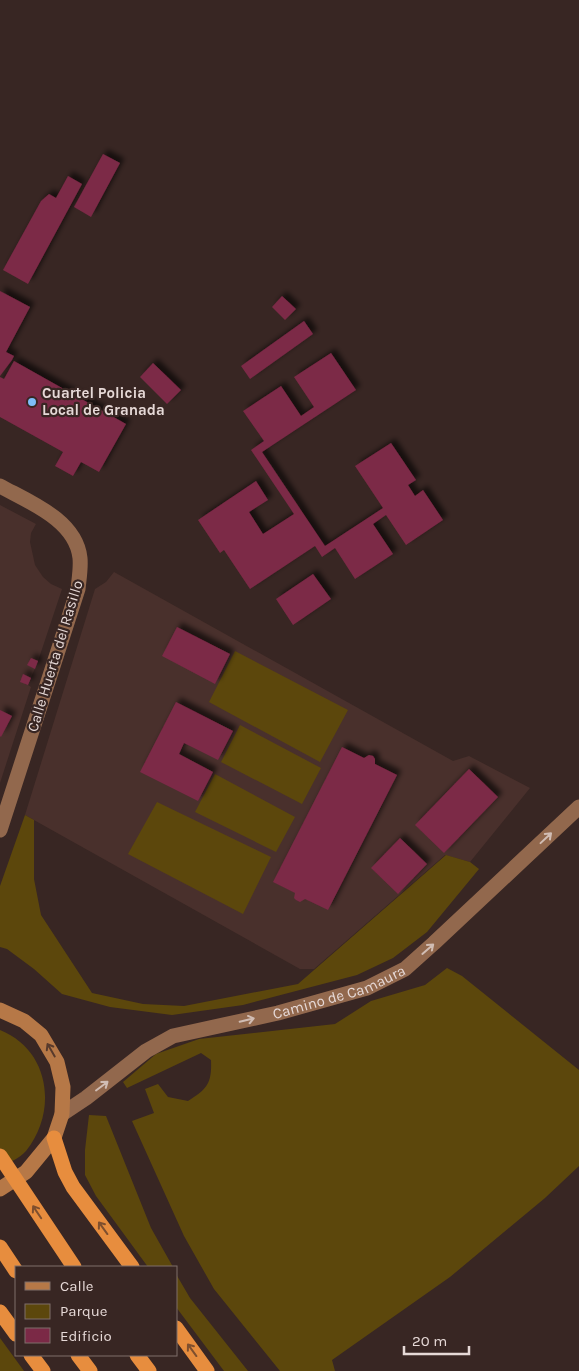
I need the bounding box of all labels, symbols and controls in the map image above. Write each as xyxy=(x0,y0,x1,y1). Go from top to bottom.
place label: Cuartel Policia Local de Granada xyxy=(42,384,165,419)
marker: Cuartel Policia Local de Granada xyxy=(26,396,38,408)
street label: Calle Huerta del Rasillo xyxy=(23,578,87,734)
one-way arrow xyxy=(540,832,553,844)
one-way arrow xyxy=(421,943,434,955)
street label: Camino de Camaura xyxy=(271,961,409,1023)
one-way arrow xyxy=(238,1015,254,1024)
one-way arrow xyxy=(45,1044,55,1058)
one-way arrow xyxy=(95,1080,108,1091)
one-way arrow xyxy=(32,1205,42,1219)
one-way arrow xyxy=(98,1221,108,1235)
legend xyxy=(15,1266,178,1356)
text: Calle xyxy=(60,1277,94,1295)
text: Parque xyxy=(60,1302,108,1320)
scale bar xyxy=(404,1324,469,1356)
text: Edificio xyxy=(60,1327,112,1345)
text: 20 m xyxy=(412,1332,447,1350)
one-way arrow xyxy=(187,1343,197,1357)

